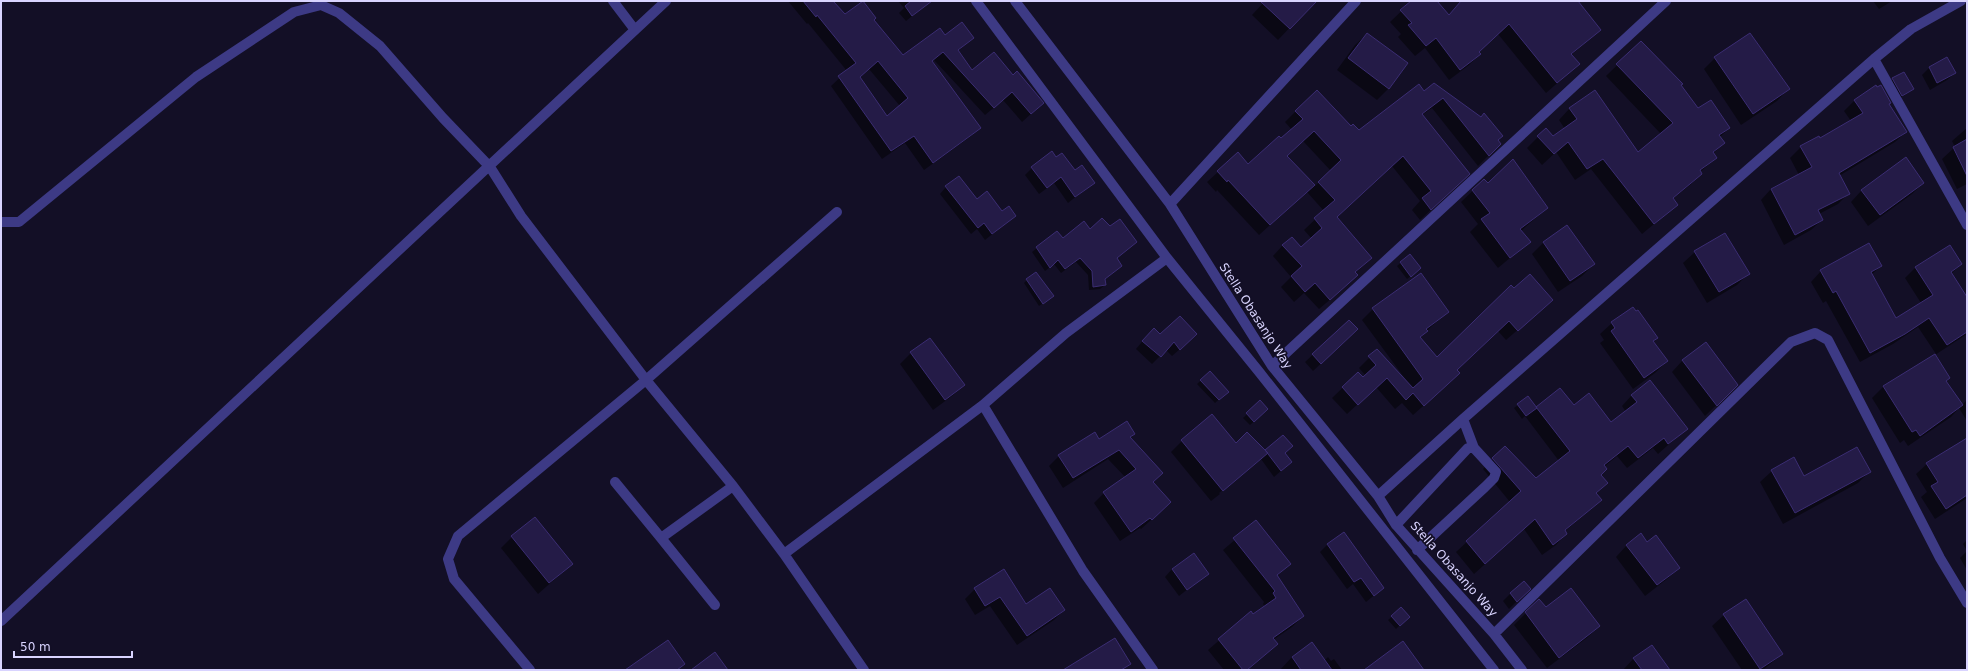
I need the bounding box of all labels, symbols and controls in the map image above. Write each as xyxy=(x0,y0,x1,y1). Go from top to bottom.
street label: Stella Obasanjo Way xyxy=(1217,261,1295,371)
street label: Stella Obasanjo Way xyxy=(1408,519,1500,619)
scale bar xyxy=(14,633,132,659)
text: 50 m xyxy=(20,640,51,654)

